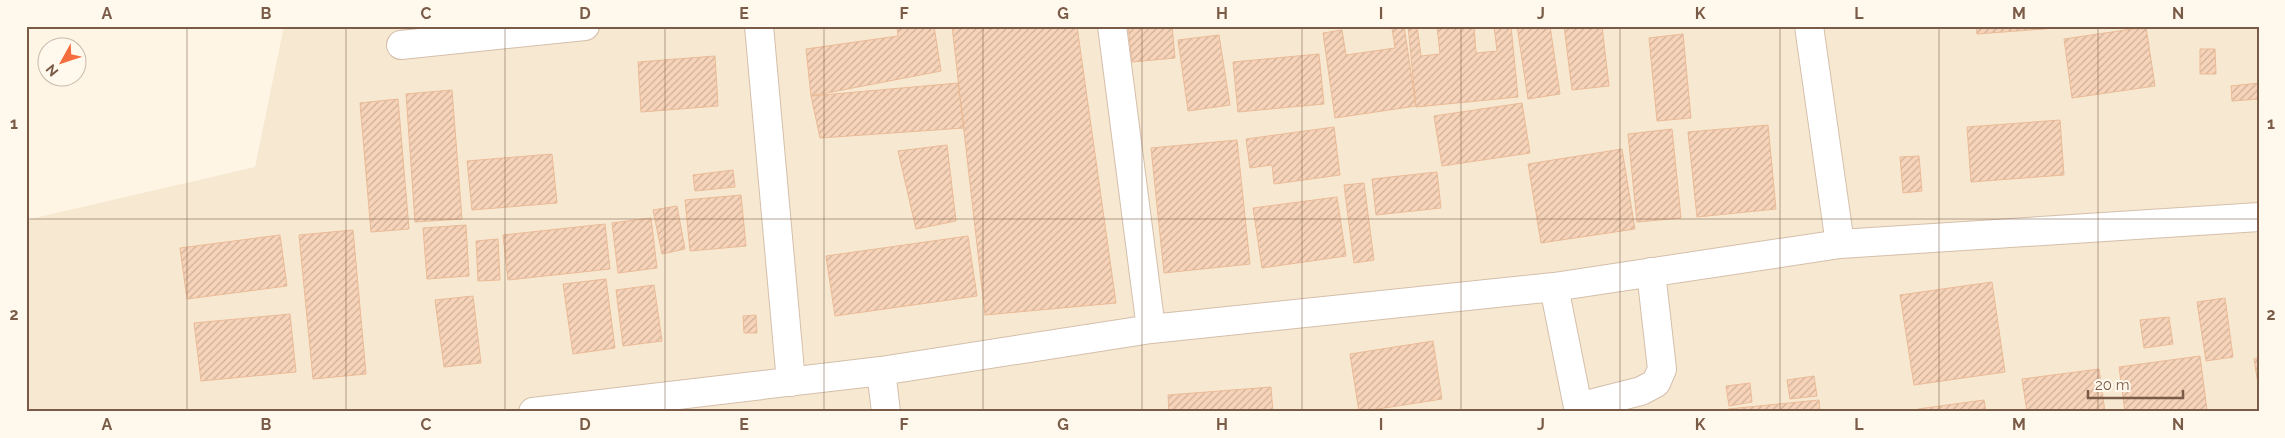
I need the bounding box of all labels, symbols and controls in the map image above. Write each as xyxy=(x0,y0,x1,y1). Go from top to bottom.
text: A xyxy=(102,4,113,23)
text: B xyxy=(261,4,272,23)
text: C xyxy=(421,4,432,23)
text: D xyxy=(579,4,591,23)
text: E xyxy=(739,4,749,23)
text: F xyxy=(899,4,909,23)
text: G xyxy=(1057,4,1069,23)
text: H xyxy=(1216,4,1228,23)
text: I xyxy=(1379,4,1383,23)
text: J xyxy=(1537,4,1545,23)
text: K xyxy=(1695,4,1706,23)
text: L xyxy=(1854,4,1864,23)
text: M xyxy=(2012,4,2026,23)
text: N xyxy=(2172,4,2184,23)
north arrow xyxy=(38,38,88,88)
text: N xyxy=(42,61,62,80)
text: 1 xyxy=(10,114,18,133)
text: 1 xyxy=(2267,114,2275,133)
text: 2 xyxy=(9,305,19,324)
text: 2 xyxy=(2266,305,2276,324)
scale bar xyxy=(2088,368,2182,400)
text: 20 m xyxy=(2095,376,2130,394)
text: A xyxy=(102,415,113,434)
text: B xyxy=(261,415,272,434)
text: C xyxy=(421,415,432,434)
text: D xyxy=(579,415,591,434)
text: E xyxy=(739,415,749,434)
text: F xyxy=(899,415,909,434)
text: G xyxy=(1057,415,1069,434)
text: H xyxy=(1216,415,1228,434)
text: I xyxy=(1379,415,1383,434)
text: J xyxy=(1537,415,1545,434)
text: K xyxy=(1695,415,1706,434)
text: L xyxy=(1854,415,1864,434)
text: M xyxy=(2012,415,2026,434)
text: N xyxy=(2172,415,2184,434)

